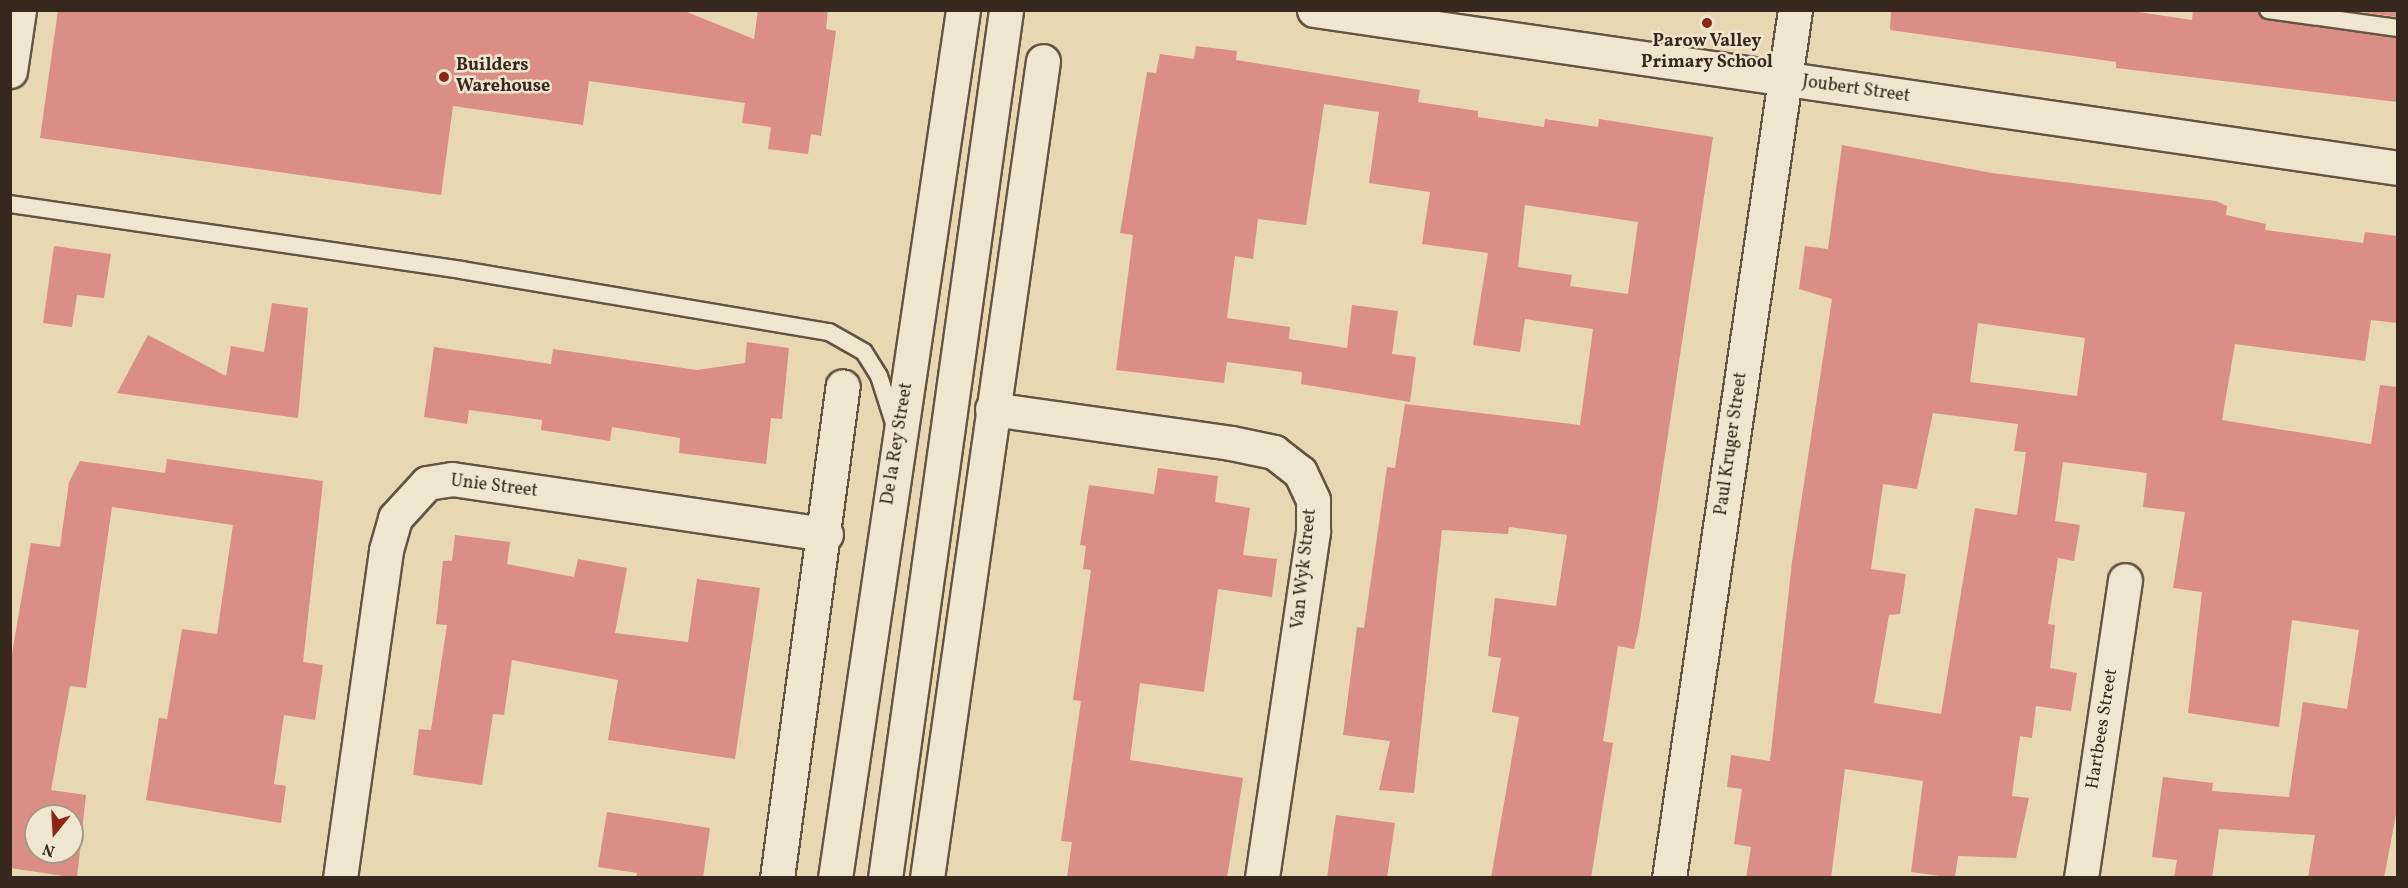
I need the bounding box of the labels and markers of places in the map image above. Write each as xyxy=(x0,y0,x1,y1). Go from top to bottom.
marker: Parow Valley Primary School xyxy=(1700,16,1714,30)
place label: Parow Valley Primary School xyxy=(1641,32,1773,74)
place label: Builders Warehouse xyxy=(456,56,550,98)
marker: Builders Warehouse xyxy=(437,70,451,84)

